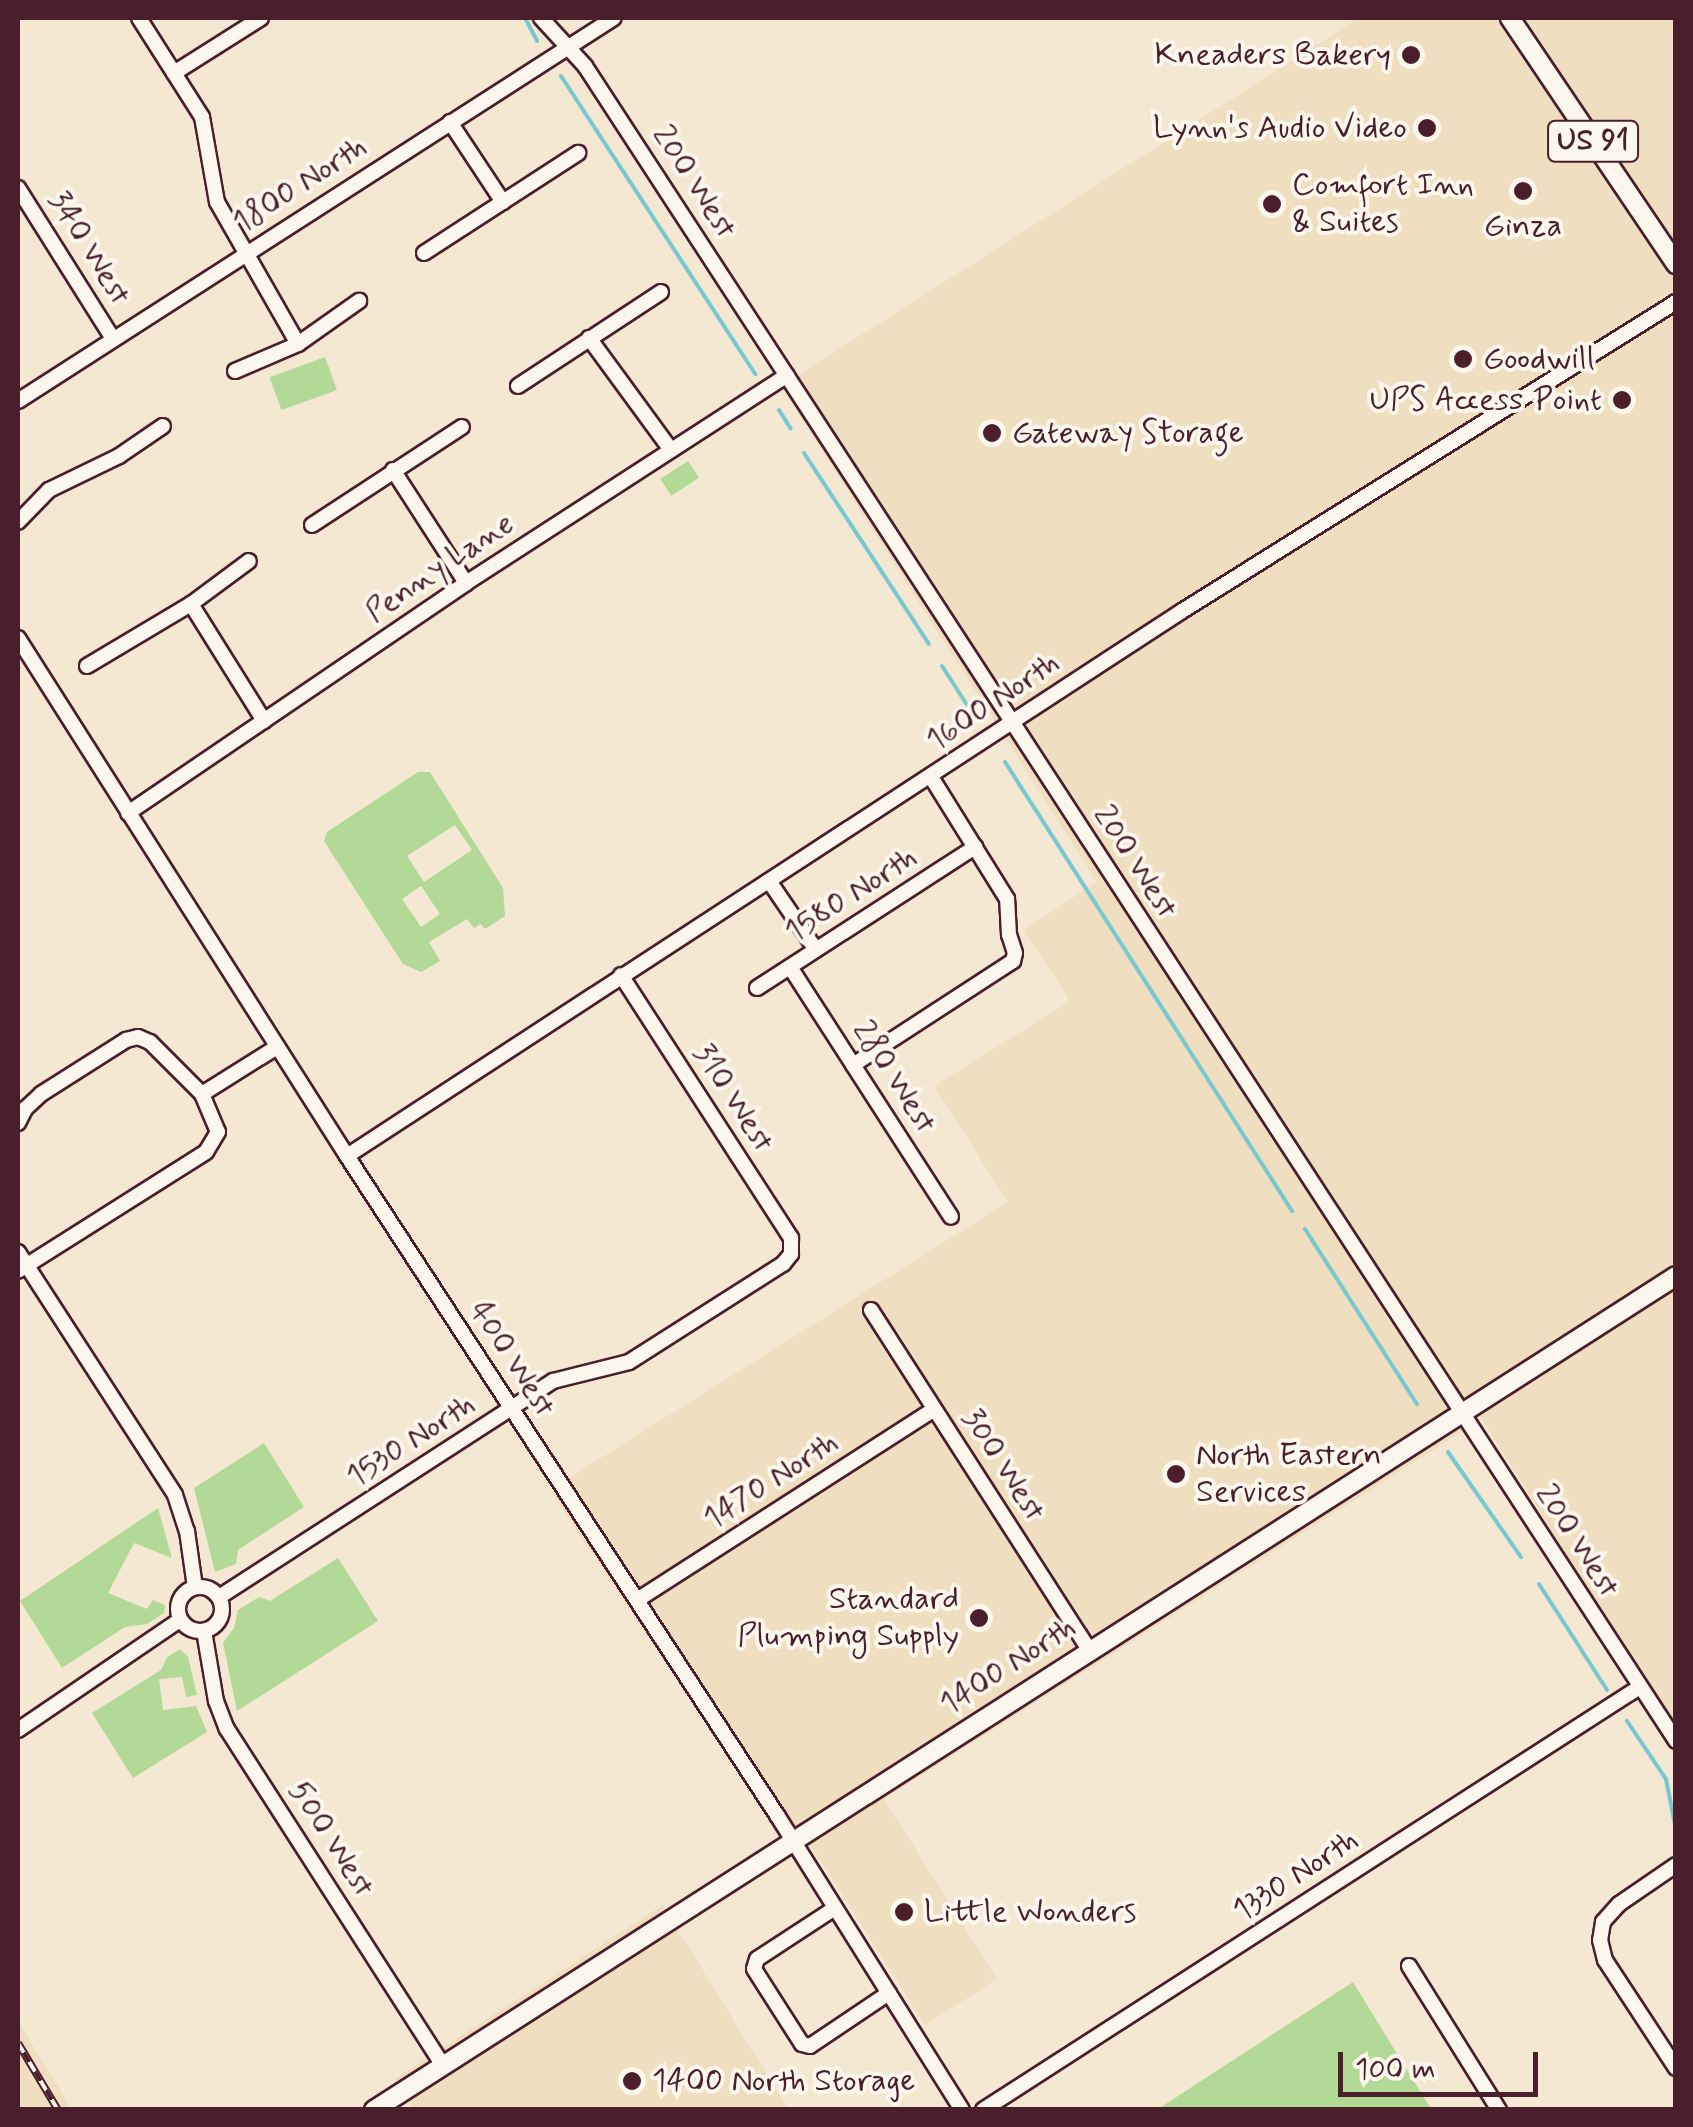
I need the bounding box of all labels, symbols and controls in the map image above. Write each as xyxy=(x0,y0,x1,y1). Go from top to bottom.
place label: Kneaders Bakery xyxy=(1152,36,1391,74)
marker: Kneaders Bakery xyxy=(1400,44,1422,66)
place label: Lynn's Audio Video xyxy=(1155,109,1407,147)
road number: US 91 xyxy=(1546,116,1640,166)
marker: Lynn's Audio Video xyxy=(1416,117,1438,139)
street label: 200 West xyxy=(643,118,745,246)
street label: 1800 North xyxy=(226,128,374,242)
place label: Comfort Inn & Suites xyxy=(1292,167,1468,242)
marker: Ginza xyxy=(1512,180,1534,202)
street label: 340 West xyxy=(39,184,139,312)
marker: Comfort Inn & Suites xyxy=(1261,193,1283,215)
place label: Ginza xyxy=(1484,207,1562,245)
place label: Goodwill xyxy=(1483,340,1594,378)
marker: Goodwill xyxy=(1452,348,1474,370)
place label: UPS Access Point xyxy=(1370,381,1602,419)
marker: UPS Access Point xyxy=(1611,389,1633,411)
place label: Gateway Storage xyxy=(1012,414,1243,452)
marker: Gateway Storage xyxy=(981,422,1003,444)
street label: Penny Lane xyxy=(360,506,520,630)
street label: 1600 North xyxy=(919,644,1067,760)
street label: 200 West xyxy=(1084,798,1186,926)
street label: 1580 North xyxy=(778,838,924,952)
street label: 280 West xyxy=(843,1013,945,1141)
street label: 310 West xyxy=(684,1037,782,1159)
street label: 400 West xyxy=(460,1294,564,1424)
street label: 1530 North xyxy=(340,1385,482,1497)
street label: 300 West xyxy=(953,1402,1053,1528)
street label: 1470 North xyxy=(697,1423,845,1539)
place label: North Eastern Services xyxy=(1196,1437,1382,1512)
marker: North Eastern Services xyxy=(1165,1463,1187,1485)
street label: 200 West xyxy=(1526,1477,1628,1605)
place label: Standard Plumping Supply xyxy=(737,1581,959,1656)
marker: Standard Plumping Supply xyxy=(968,1607,990,1629)
street label: 1400 North xyxy=(933,1608,1083,1724)
street label: 500 West xyxy=(279,1774,383,1904)
street label: 1330 North xyxy=(1226,1821,1366,1931)
place label: Little Wonders xyxy=(924,1893,1136,1931)
marker: Little Wonders xyxy=(893,1901,915,1923)
scale bar xyxy=(1343,2032,1543,2094)
text: 100 m xyxy=(1355,2050,1436,2089)
place label: 1400 North Storage xyxy=(652,2062,915,2100)
marker: 1400 North Storage xyxy=(621,2070,643,2092)

